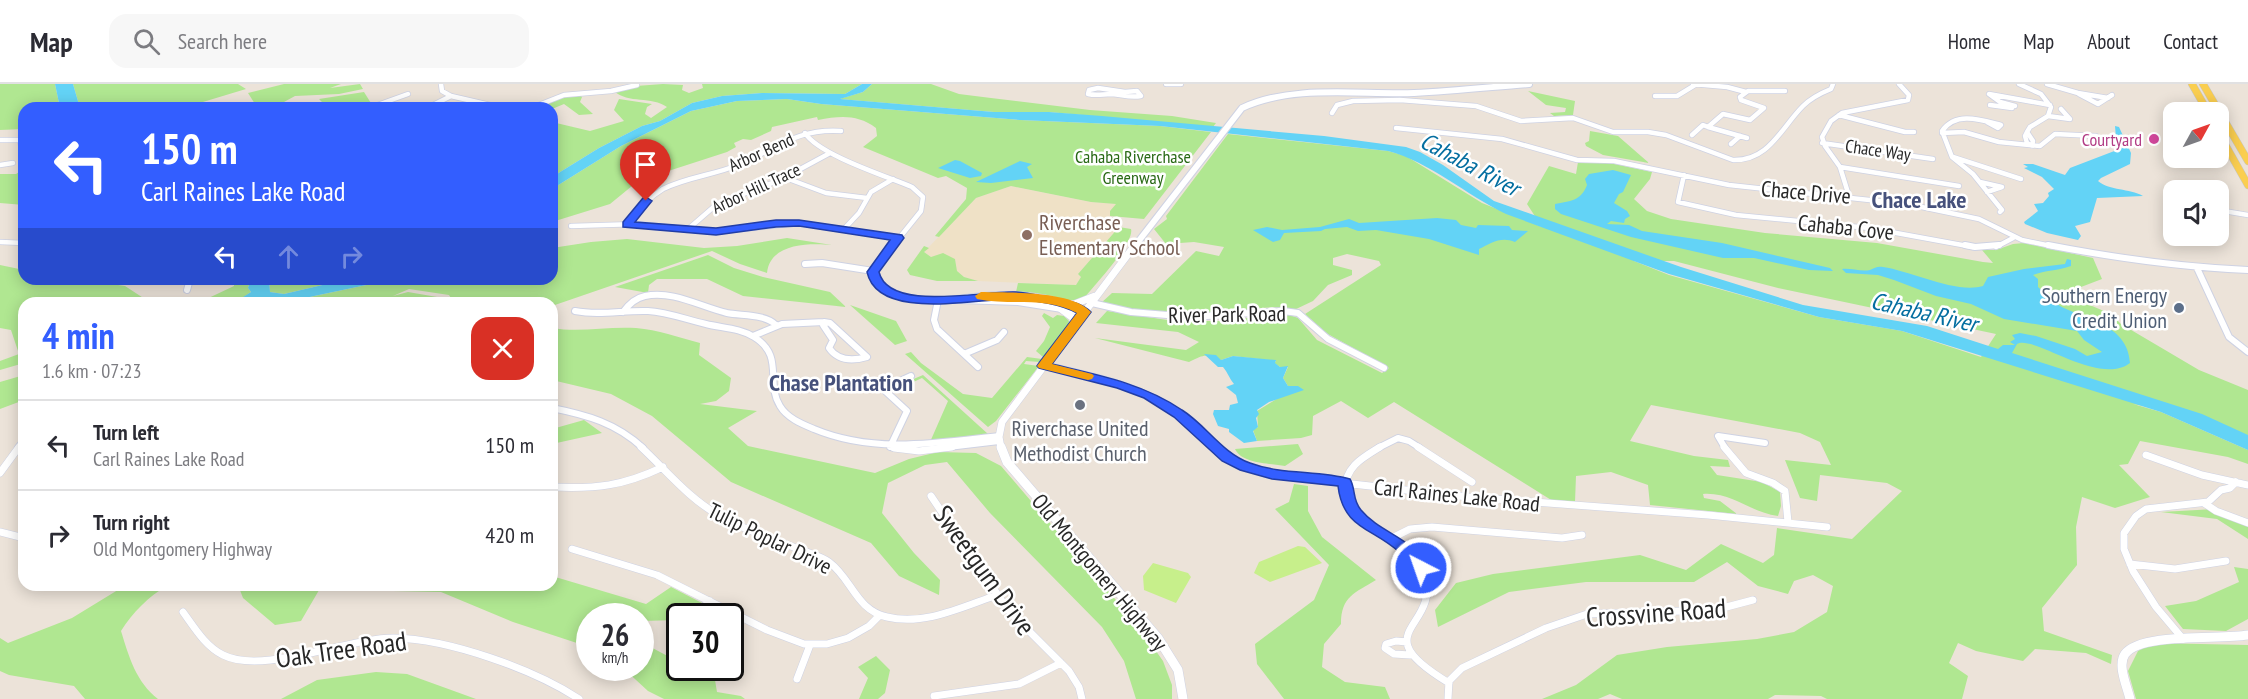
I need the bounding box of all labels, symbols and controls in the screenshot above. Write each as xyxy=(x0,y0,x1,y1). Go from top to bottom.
search box xyxy=(109,14,529,68)
text: Map xyxy=(30,23,73,60)
icon: search xyxy=(130,25,163,58)
text: Search here xyxy=(178,27,267,55)
text: Home xyxy=(1948,28,1990,55)
text: Map xyxy=(2023,28,2054,55)
text: About xyxy=(2087,28,2130,55)
text: Contact xyxy=(2163,28,2218,55)
north arrow xyxy=(2163,102,2229,168)
map controls xyxy=(2163,102,2229,246)
text: 150 m xyxy=(141,121,238,176)
water label: Cahaba River xyxy=(1415,125,1528,205)
icon: left xyxy=(42,126,120,204)
street label: Arbor Bend xyxy=(725,127,797,177)
place label: Courtyard xyxy=(2082,128,2142,151)
marker: Courtyard xyxy=(2147,132,2161,146)
street label: Chace Way xyxy=(1844,134,1912,166)
pin xyxy=(620,139,671,201)
park label: Cahaba Riverchase Greenway xyxy=(1075,145,1191,189)
icon: arrive xyxy=(629,148,662,181)
street label: Arbor Hill Trace xyxy=(708,157,804,219)
text: Carl Raines Lake Road xyxy=(141,174,345,208)
street label: Chace Drive xyxy=(1760,174,1852,210)
button: sound xyxy=(2163,180,2229,246)
district label: Chace Lake xyxy=(1872,184,1966,215)
place label: Riverchase Elementary School xyxy=(1039,208,1181,261)
street label: Cahaba Cove xyxy=(1797,208,1895,246)
marker: Riverchase Elementary School xyxy=(1020,228,1034,242)
icon: left xyxy=(209,240,242,273)
icon: ahead xyxy=(272,240,305,273)
icon: right xyxy=(335,240,368,273)
place label: Southern Energy Credit Union xyxy=(2041,281,2168,334)
water label: Cahaba River xyxy=(1868,285,1983,340)
street label: River Park Road xyxy=(1168,299,1286,329)
marker: Southern Energy Credit Union xyxy=(2172,301,2186,315)
text: 4 min xyxy=(42,312,115,359)
button: close xyxy=(471,317,534,380)
text: 1.6 km · 07:23 xyxy=(42,358,141,384)
district label: Chase Plantation xyxy=(769,367,913,398)
marker: Riverchase United Methodist Church xyxy=(1073,398,1087,412)
place label: Riverchase United Methodist Church xyxy=(1012,414,1148,467)
text: Turn left xyxy=(93,418,159,446)
icon: left xyxy=(42,429,75,462)
text: 150 m xyxy=(485,431,534,459)
text: Carl Raines Lake Road xyxy=(93,446,244,472)
street label: Carl Raines Lake Road xyxy=(1373,472,1541,518)
street label: Old Montgomery Highway xyxy=(1026,488,1174,657)
street label: Tulip Poplar Drive xyxy=(703,496,837,580)
street label: Sweetgum Drive xyxy=(926,498,1044,642)
text: Turn right xyxy=(93,508,170,536)
icon: right xyxy=(42,519,75,552)
text: 420 m xyxy=(485,521,534,549)
text: Old Montgomery Highway xyxy=(93,536,272,562)
position arrow xyxy=(1389,536,1453,600)
street label: Crossvine Road xyxy=(1585,590,1727,634)
speed limit sign: 30 xyxy=(666,603,744,681)
text: 26 xyxy=(601,615,629,654)
street label: Oak Tree Road xyxy=(274,623,408,675)
text: km/h xyxy=(602,648,628,667)

